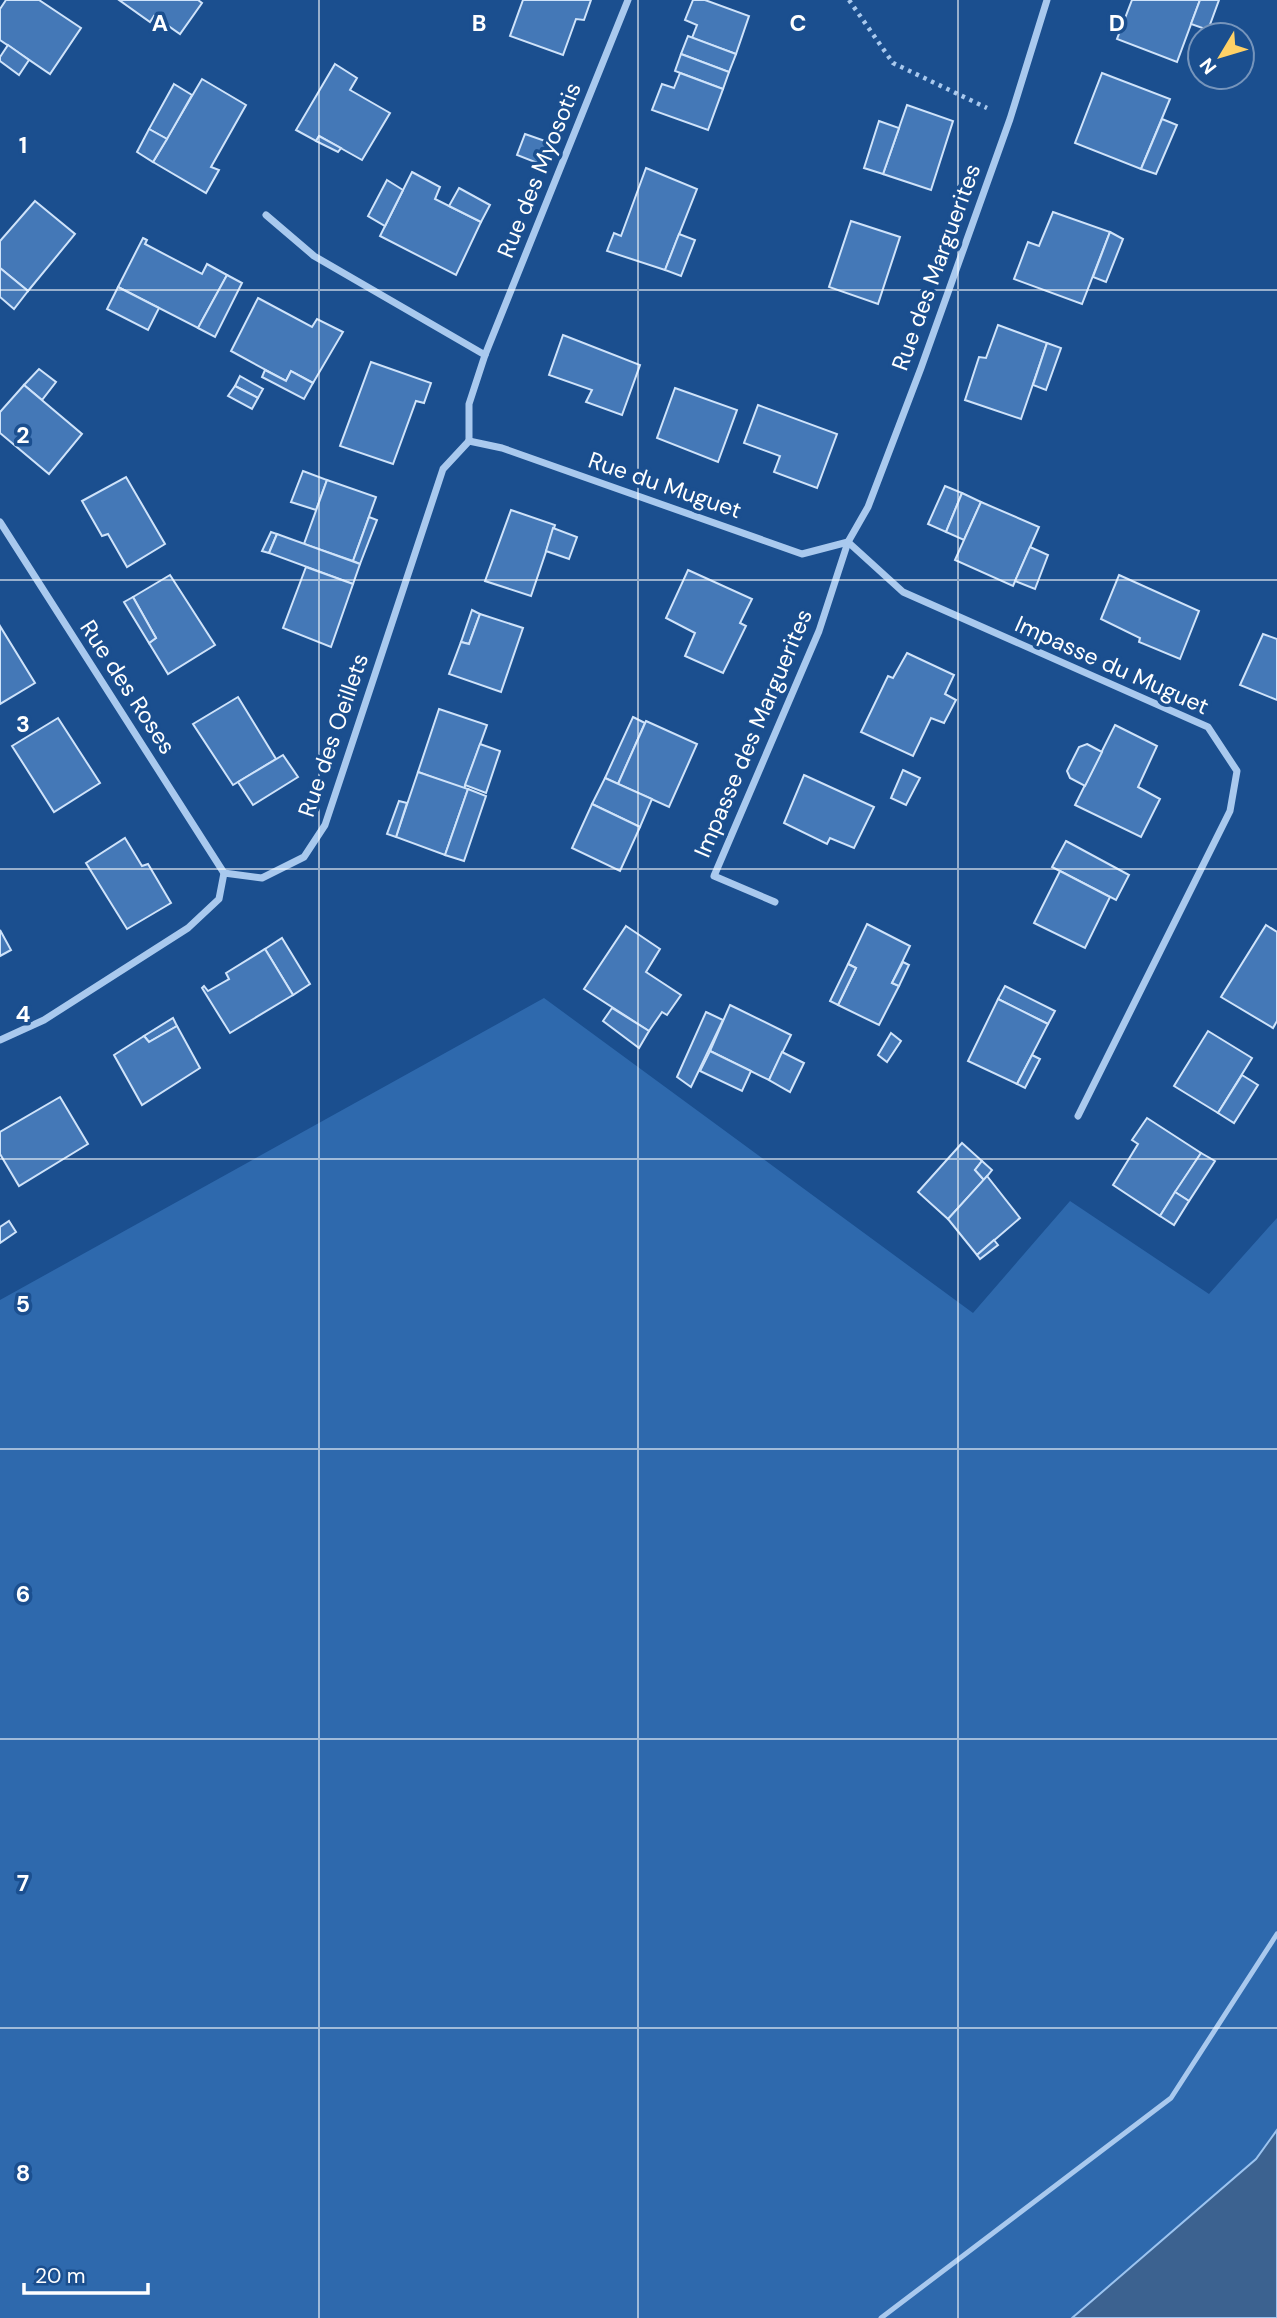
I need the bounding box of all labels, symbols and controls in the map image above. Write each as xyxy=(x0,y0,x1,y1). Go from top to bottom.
text: A xyxy=(152,8,168,38)
text: B xyxy=(472,8,486,38)
text: C xyxy=(790,8,806,38)
text: D xyxy=(1109,8,1125,38)
north arrow xyxy=(1186,21,1256,91)
text: N xyxy=(1194,53,1222,79)
street label: Rue des Myosotis xyxy=(490,78,588,262)
text: 1 xyxy=(19,130,27,160)
street label: Rue des Marguerites xyxy=(885,160,987,374)
text: 2 xyxy=(16,420,30,450)
street label: Rue du Muguet xyxy=(584,445,746,525)
street label: Impasse des Marguerites xyxy=(687,604,819,862)
street label: Impasse du Muguet xyxy=(1010,609,1214,721)
street label: Rue des Roses xyxy=(73,614,183,760)
street label: Rue des Oeillets xyxy=(291,649,375,821)
text: 3 xyxy=(16,709,30,739)
text: 4 xyxy=(16,999,31,1029)
text: 5 xyxy=(16,1289,30,1319)
text: 6 xyxy=(16,1579,30,1609)
text: 7 xyxy=(17,1868,29,1898)
text: 8 xyxy=(16,2158,30,2188)
scale bar xyxy=(24,2252,149,2296)
text: 20 m xyxy=(35,2262,86,2290)

